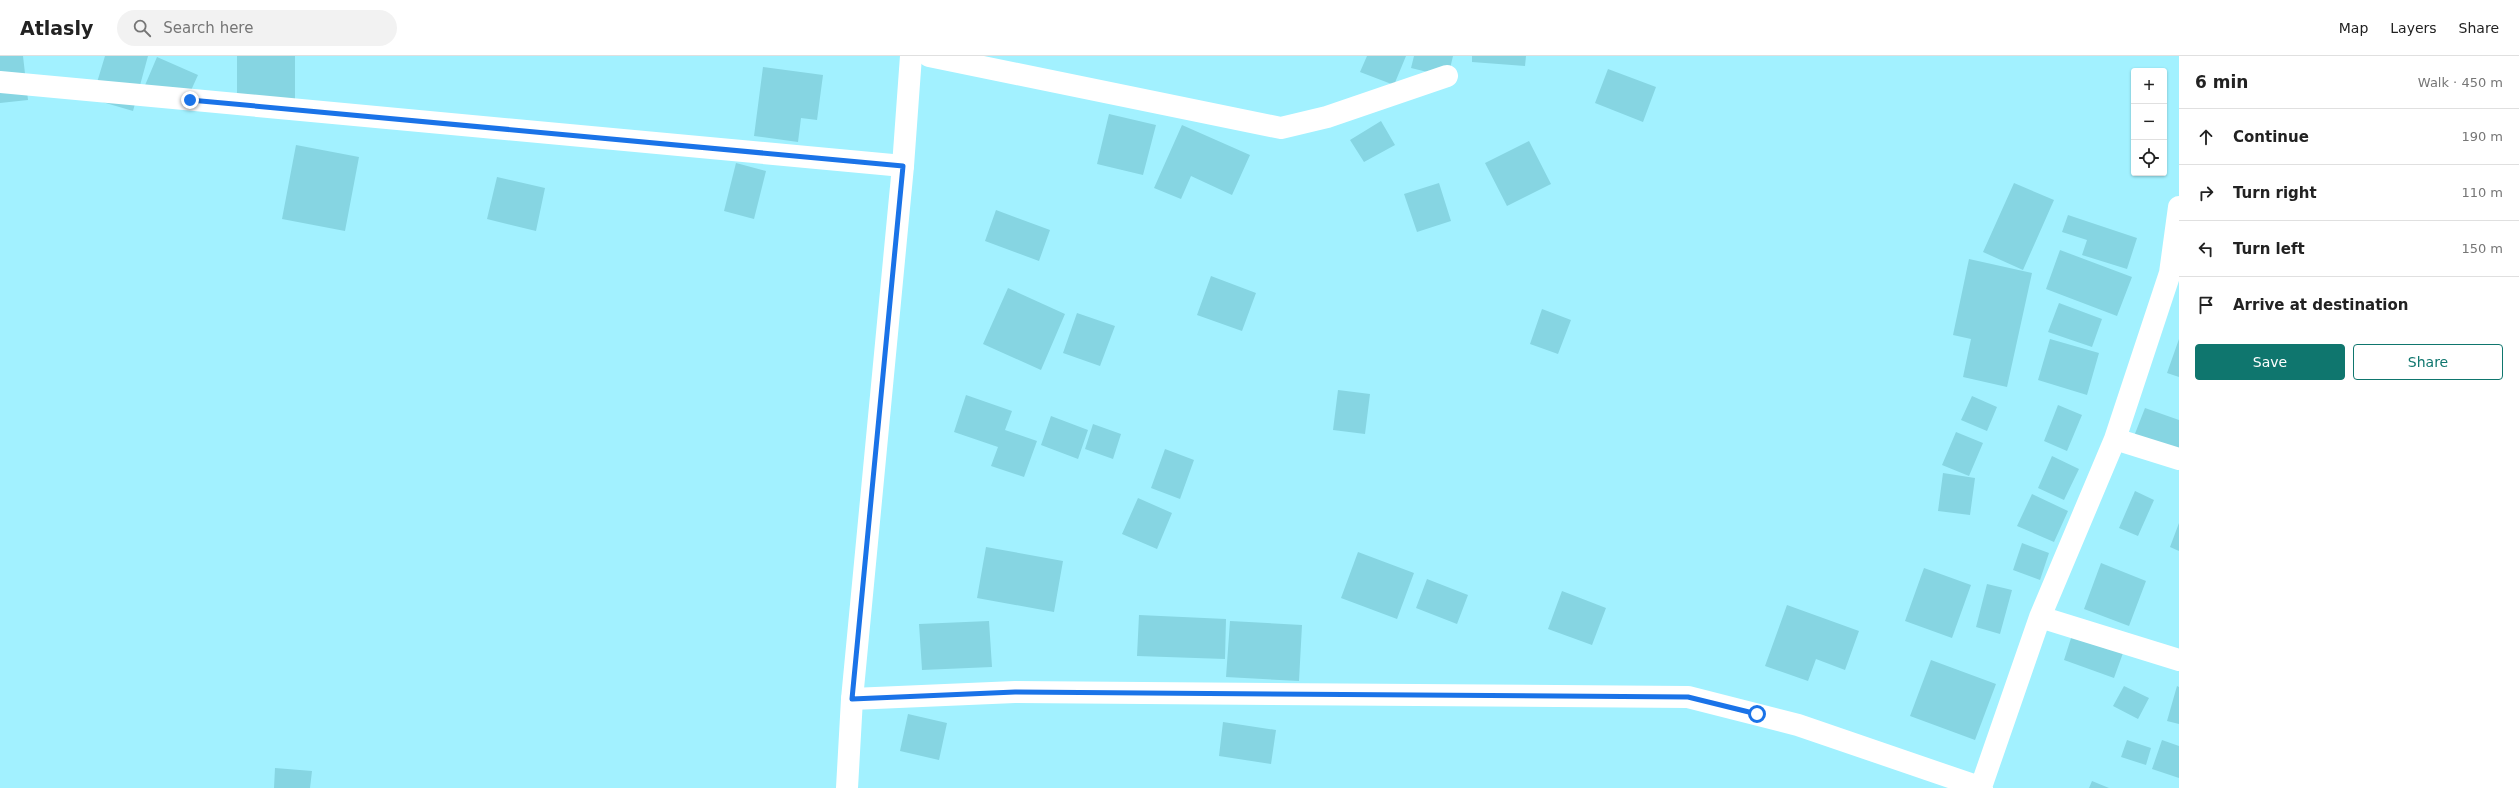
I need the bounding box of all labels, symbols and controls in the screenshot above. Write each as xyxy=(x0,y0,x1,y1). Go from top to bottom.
search box xyxy=(117,10,397,46)
text: Atlasly xyxy=(20,17,93,39)
icon: search xyxy=(131,17,153,39)
text: Search here xyxy=(163,19,253,37)
text: Map xyxy=(2339,20,2368,36)
text: Layers xyxy=(2390,20,2437,36)
text: Share xyxy=(2459,20,2499,36)
map controls xyxy=(2131,68,2167,176)
button: + xyxy=(2131,68,2167,104)
text: 6 min xyxy=(2195,72,2248,92)
text: Walk · 450 m xyxy=(2418,75,2503,90)
route end xyxy=(181,91,199,109)
button: − xyxy=(2131,104,2167,140)
icon: ahead xyxy=(2195,126,2217,148)
text: Continue xyxy=(2233,128,2309,146)
text: 190 m xyxy=(2461,129,2503,144)
button: locate xyxy=(2131,140,2167,176)
icon: right xyxy=(2195,182,2217,204)
text: Turn right xyxy=(2233,184,2317,202)
text: 110 m xyxy=(2461,185,2503,200)
icon: left xyxy=(2195,238,2217,260)
text: Turn left xyxy=(2233,240,2305,258)
text: 150 m xyxy=(2461,241,2503,256)
icon: arrive xyxy=(2195,294,2217,316)
text: Arrive at destination xyxy=(2233,296,2408,314)
button: Save xyxy=(2195,344,2345,380)
button: Share xyxy=(2353,344,2503,380)
route start xyxy=(1748,705,1766,723)

